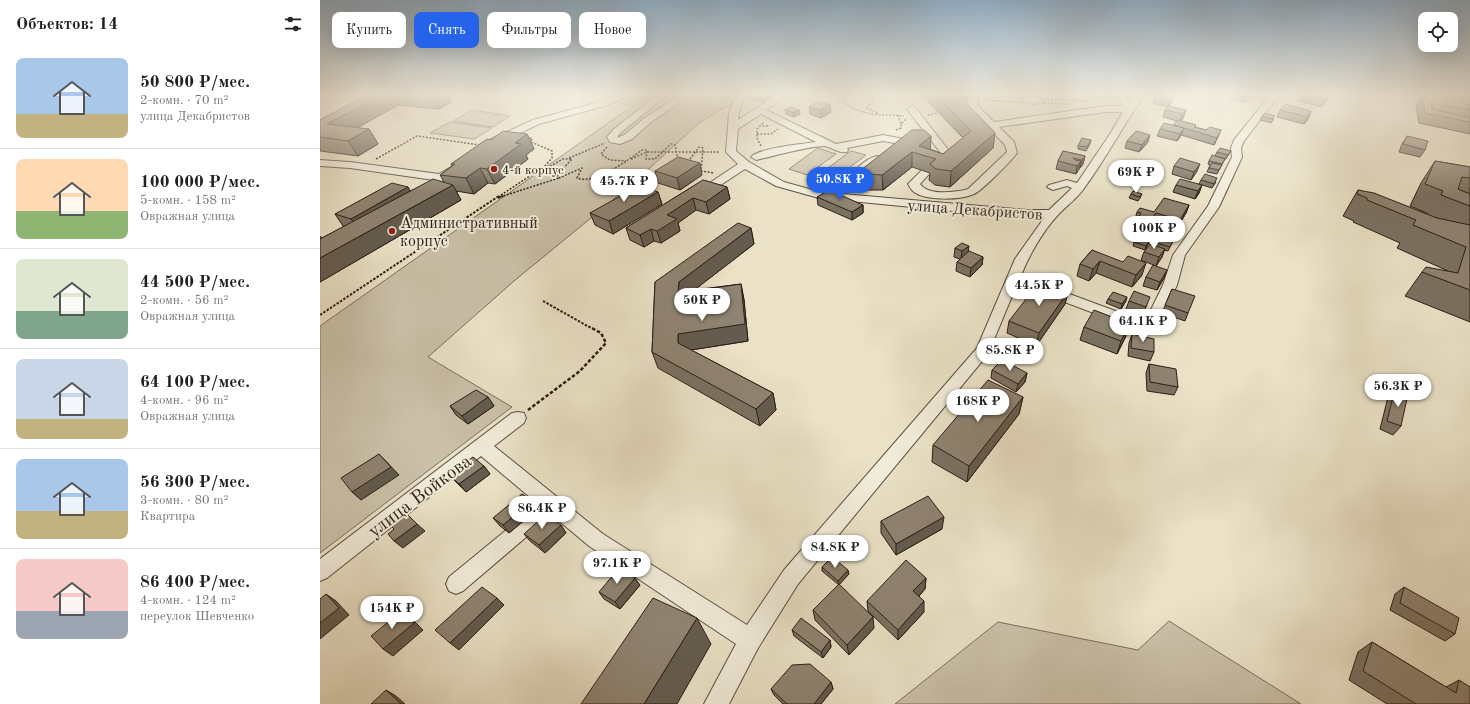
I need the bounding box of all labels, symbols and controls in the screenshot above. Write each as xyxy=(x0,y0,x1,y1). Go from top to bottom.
chip: Купить xyxy=(332,12,406,48)
chip: Снять xyxy=(414,12,479,48)
chip: Фильтры xyxy=(487,12,571,48)
chip: Новое xyxy=(579,12,646,48)
map controls xyxy=(1418,12,1458,52)
button: locate xyxy=(1418,12,1458,52)
icon: filters xyxy=(282,13,304,35)
text: Объектов: 14 xyxy=(16,16,118,33)
icon: home xyxy=(48,74,96,122)
text: 50 800 ₽/мес. xyxy=(140,74,250,91)
text: 2-комн. · 70 m² xyxy=(140,94,228,107)
text: улица Декабристов xyxy=(140,110,250,123)
pin: 69K ₽ xyxy=(1108,160,1164,194)
marker: 4-й корпус xyxy=(489,164,499,174)
place label: 4-й корпус xyxy=(502,164,564,177)
text: 69K ₽ xyxy=(1117,166,1155,179)
pin: 50.8K ₽ xyxy=(803,167,877,201)
pin: 45.7K ₽ xyxy=(587,169,661,203)
text: 50.8K ₽ xyxy=(815,173,865,186)
text: 100 000 ₽/мес. xyxy=(140,174,260,191)
icon: home xyxy=(48,175,96,223)
text: 45.7K ₽ xyxy=(599,175,649,188)
text: 5-комн. · 158 m² xyxy=(140,194,236,207)
street label: улица Декабристов xyxy=(907,198,1043,224)
text: Овражная улица xyxy=(140,210,235,223)
place label: Административный корпус xyxy=(400,216,538,250)
pin: 100K ₽ xyxy=(1121,216,1187,250)
text: 100K ₽ xyxy=(1131,222,1177,235)
marker: Административный корпус xyxy=(387,226,397,236)
pin: 44.5K ₽ xyxy=(1002,273,1076,307)
text: 44 500 ₽/мес. xyxy=(140,274,250,291)
icon: home xyxy=(48,275,96,323)
text: 44.5K ₽ xyxy=(1014,279,1064,292)
pin: 50K ₽ xyxy=(674,288,730,322)
text: 2-комн. · 56 m² xyxy=(140,294,228,307)
text: 50K ₽ xyxy=(683,294,721,307)
pin: 64.1K ₽ xyxy=(1106,309,1180,343)
text: Овражная улица xyxy=(140,310,235,323)
text: 64.1K ₽ xyxy=(1118,315,1168,328)
pin: 85.8K ₽ xyxy=(973,338,1047,372)
text: 85.8K ₽ xyxy=(985,344,1035,357)
text: 64 100 ₽/мес. xyxy=(140,374,250,391)
pin: 56.3K ₽ xyxy=(1361,374,1435,408)
icon: home xyxy=(48,375,96,423)
text: 56.3K ₽ xyxy=(1373,380,1423,393)
pin: 168K ₽ xyxy=(945,389,1011,423)
text: 4-комн. · 96 m² xyxy=(140,394,228,407)
text: 168K ₽ xyxy=(955,395,1001,408)
text: Овражная улица xyxy=(140,410,235,423)
street label: улица Войкова xyxy=(365,452,476,542)
text: 56 300 ₽/мес. xyxy=(140,474,250,491)
icon: home xyxy=(48,475,96,523)
text: 3-комн. · 80 m² xyxy=(140,494,228,507)
pin: 86.4K ₽ xyxy=(505,496,579,530)
text: 86.4K ₽ xyxy=(517,502,567,515)
text: Квартира xyxy=(140,510,195,523)
pin: 84.8K ₽ xyxy=(798,535,872,569)
text: 84.8K ₽ xyxy=(810,541,860,554)
pin: 97.1K ₽ xyxy=(580,551,654,585)
text: 97.1K ₽ xyxy=(592,557,642,570)
text: 86 400 ₽/мес. xyxy=(140,574,250,591)
icon: home xyxy=(48,575,96,623)
text: 4-комн. · 124 m² xyxy=(140,594,236,607)
pin: 154K ₽ xyxy=(359,596,425,630)
text: 154K ₽ xyxy=(369,602,415,615)
text: переулок Шевченко xyxy=(140,610,254,623)

